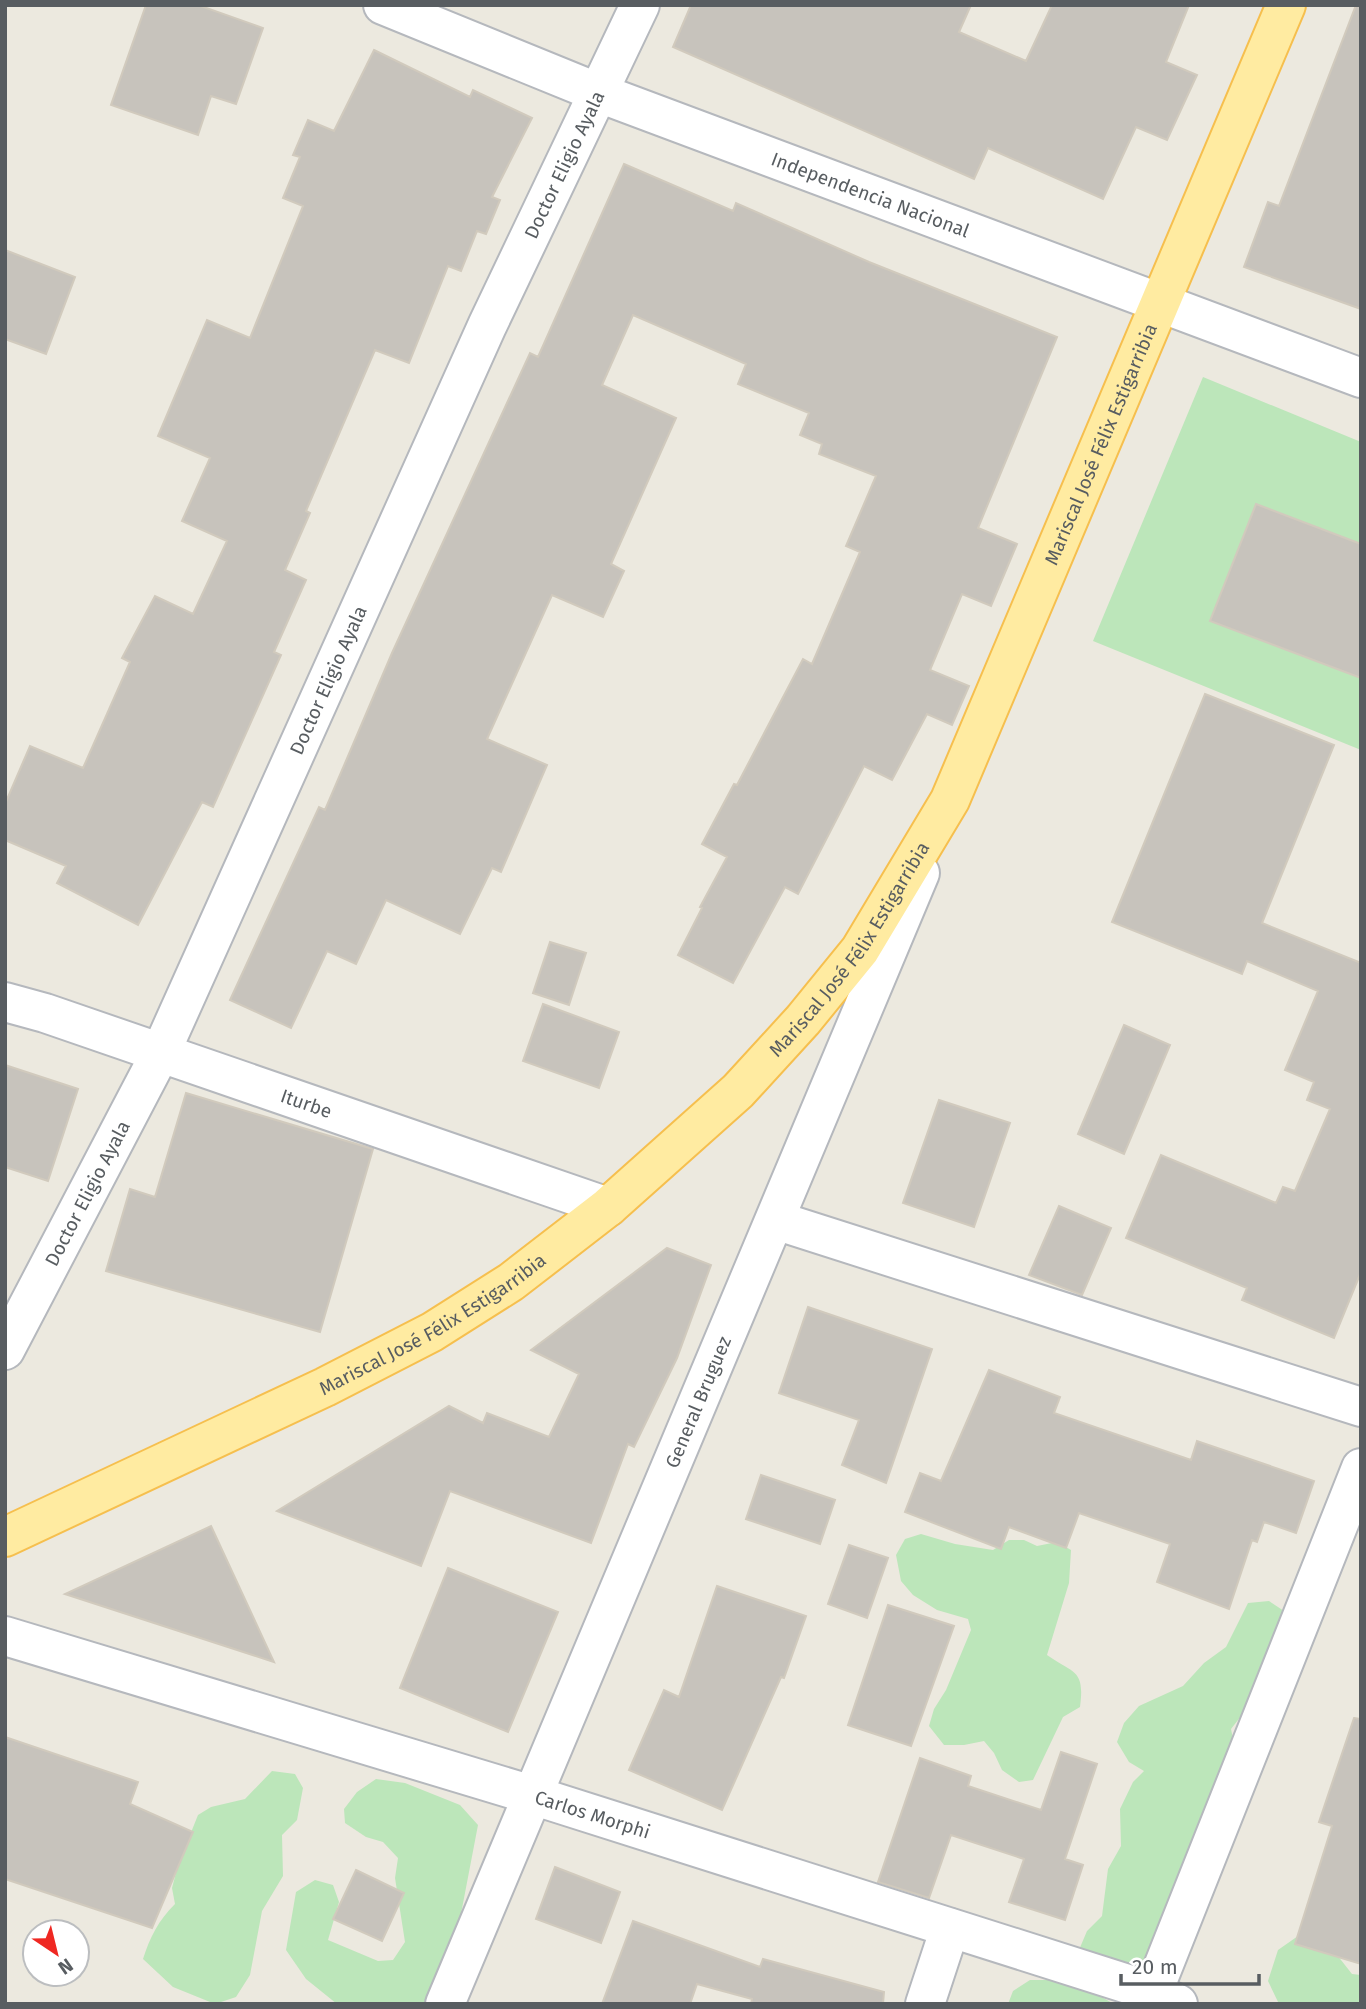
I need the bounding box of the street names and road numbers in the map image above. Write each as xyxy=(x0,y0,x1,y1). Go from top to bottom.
street label: Doctor Eligio Ayala xyxy=(519,87,609,242)
street label: Independencia Nacional xyxy=(768,147,973,243)
street label: Mariscal José Félix Estigarribia xyxy=(1040,320,1162,568)
street label: Doctor Eligio Ayala xyxy=(285,602,372,758)
street label: Mariscal José Félix Estigarribia xyxy=(764,838,934,1061)
street label: Iturbe xyxy=(278,1084,335,1123)
street label: Doctor Eligio Ayala xyxy=(40,1117,135,1270)
street label: Mariscal José Félix Estigarribia xyxy=(315,1248,551,1400)
street label: General Bruguez xyxy=(660,1333,736,1471)
street label: Carlos Morphi xyxy=(532,1786,653,1844)

